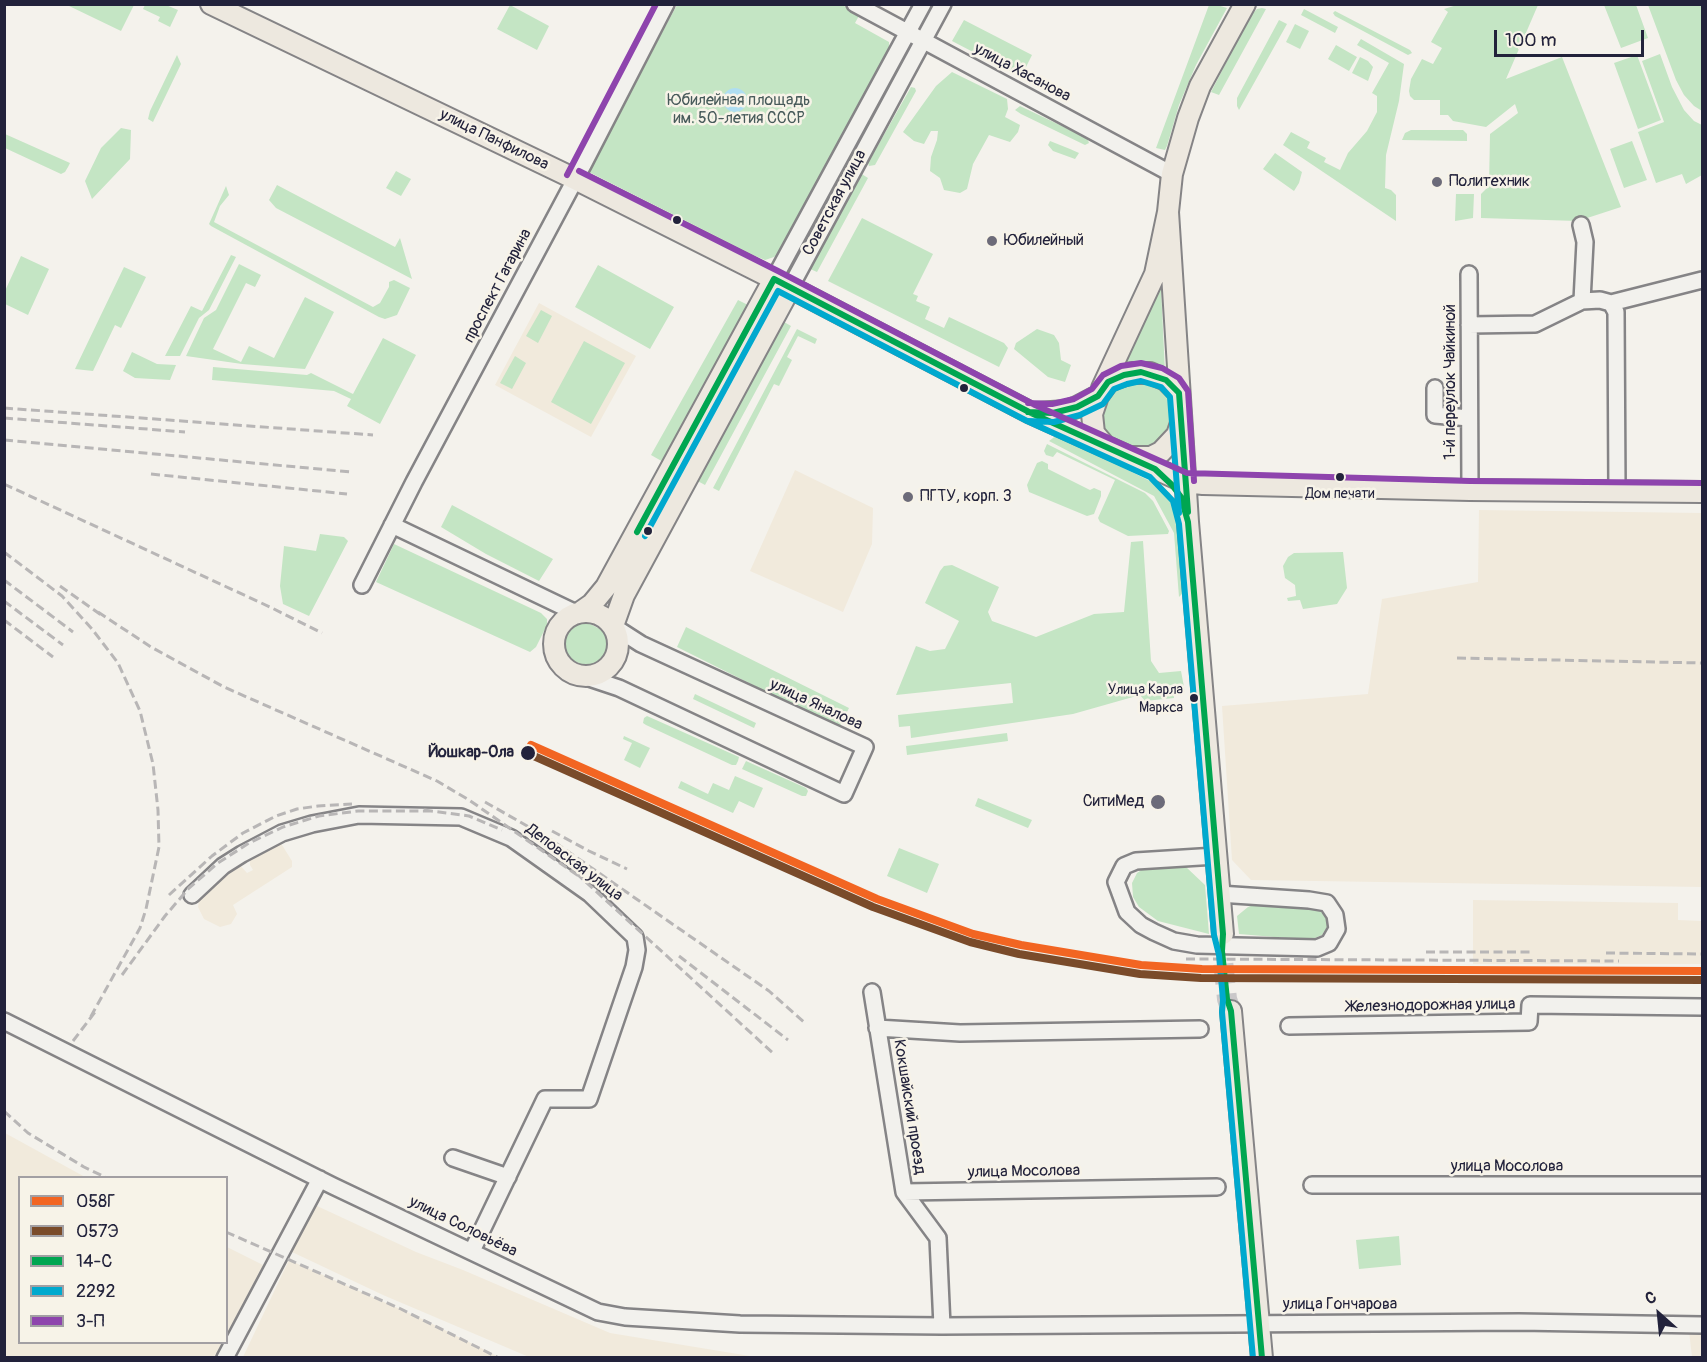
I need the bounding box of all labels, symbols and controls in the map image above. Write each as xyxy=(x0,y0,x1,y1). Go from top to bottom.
scale bar xyxy=(1497,18,1647,56)
text: 100 m xyxy=(1505,29,1557,52)
street label: улица Хасанова xyxy=(970,39,1074,107)
park label: Юбилейная площадь им. 50-летия СССР xyxy=(668,91,810,129)
street label: улица Панфилова xyxy=(436,105,552,175)
street label: Советская улица xyxy=(799,147,871,259)
place label: Политехник xyxy=(1449,172,1530,192)
marker: Политехник xyxy=(1430,175,1444,189)
unlabelled marker xyxy=(671,214,683,226)
street label: проспект Гагарина xyxy=(460,226,536,346)
place label: Юбилейный xyxy=(1004,231,1084,251)
marker: Юбилейный xyxy=(985,234,999,248)
street label: 1-й переулок Чайкиной xyxy=(1441,304,1461,460)
unlabelled marker xyxy=(958,382,970,394)
marker: Дом печати xyxy=(1334,471,1346,483)
place label: Дом печати xyxy=(1305,486,1375,502)
place label: ПГТУ, корп. 3 xyxy=(920,487,1012,507)
marker: ПГТУ, корп. 3 xyxy=(901,490,915,504)
unlabelled marker xyxy=(642,525,654,537)
street label: улица Яналова xyxy=(766,675,866,735)
place label: Улица Карла Маркса xyxy=(1108,682,1183,714)
marker: Улица Карла Маркса xyxy=(1188,692,1200,704)
place label: Йошкар-Ола xyxy=(428,743,514,763)
marker: Йошкар-Ола xyxy=(519,744,537,762)
place label: СитиМед xyxy=(1083,792,1144,812)
marker: СитиМед xyxy=(1149,793,1167,811)
street label: Деповская улица xyxy=(522,820,626,906)
street label: Железнодорожная улица xyxy=(1346,995,1516,1017)
street label: Кокшайский проезд xyxy=(889,1038,929,1176)
street label: улица Мосолова xyxy=(1451,1157,1563,1177)
street label: улица Мосолова xyxy=(968,1161,1080,1183)
legend xyxy=(18,1176,228,1344)
text: 058Г xyxy=(76,1190,116,1213)
street label: улица Соловьёва xyxy=(406,1193,520,1261)
text: 057Э xyxy=(76,1220,118,1243)
text: 14-С xyxy=(76,1250,112,1273)
text: 2292 xyxy=(76,1280,115,1303)
north arrow xyxy=(1629,1284,1689,1344)
text: С xyxy=(1642,1287,1660,1309)
street label: улица Гончарова xyxy=(1283,1295,1397,1315)
text: 3-П xyxy=(76,1310,105,1333)

